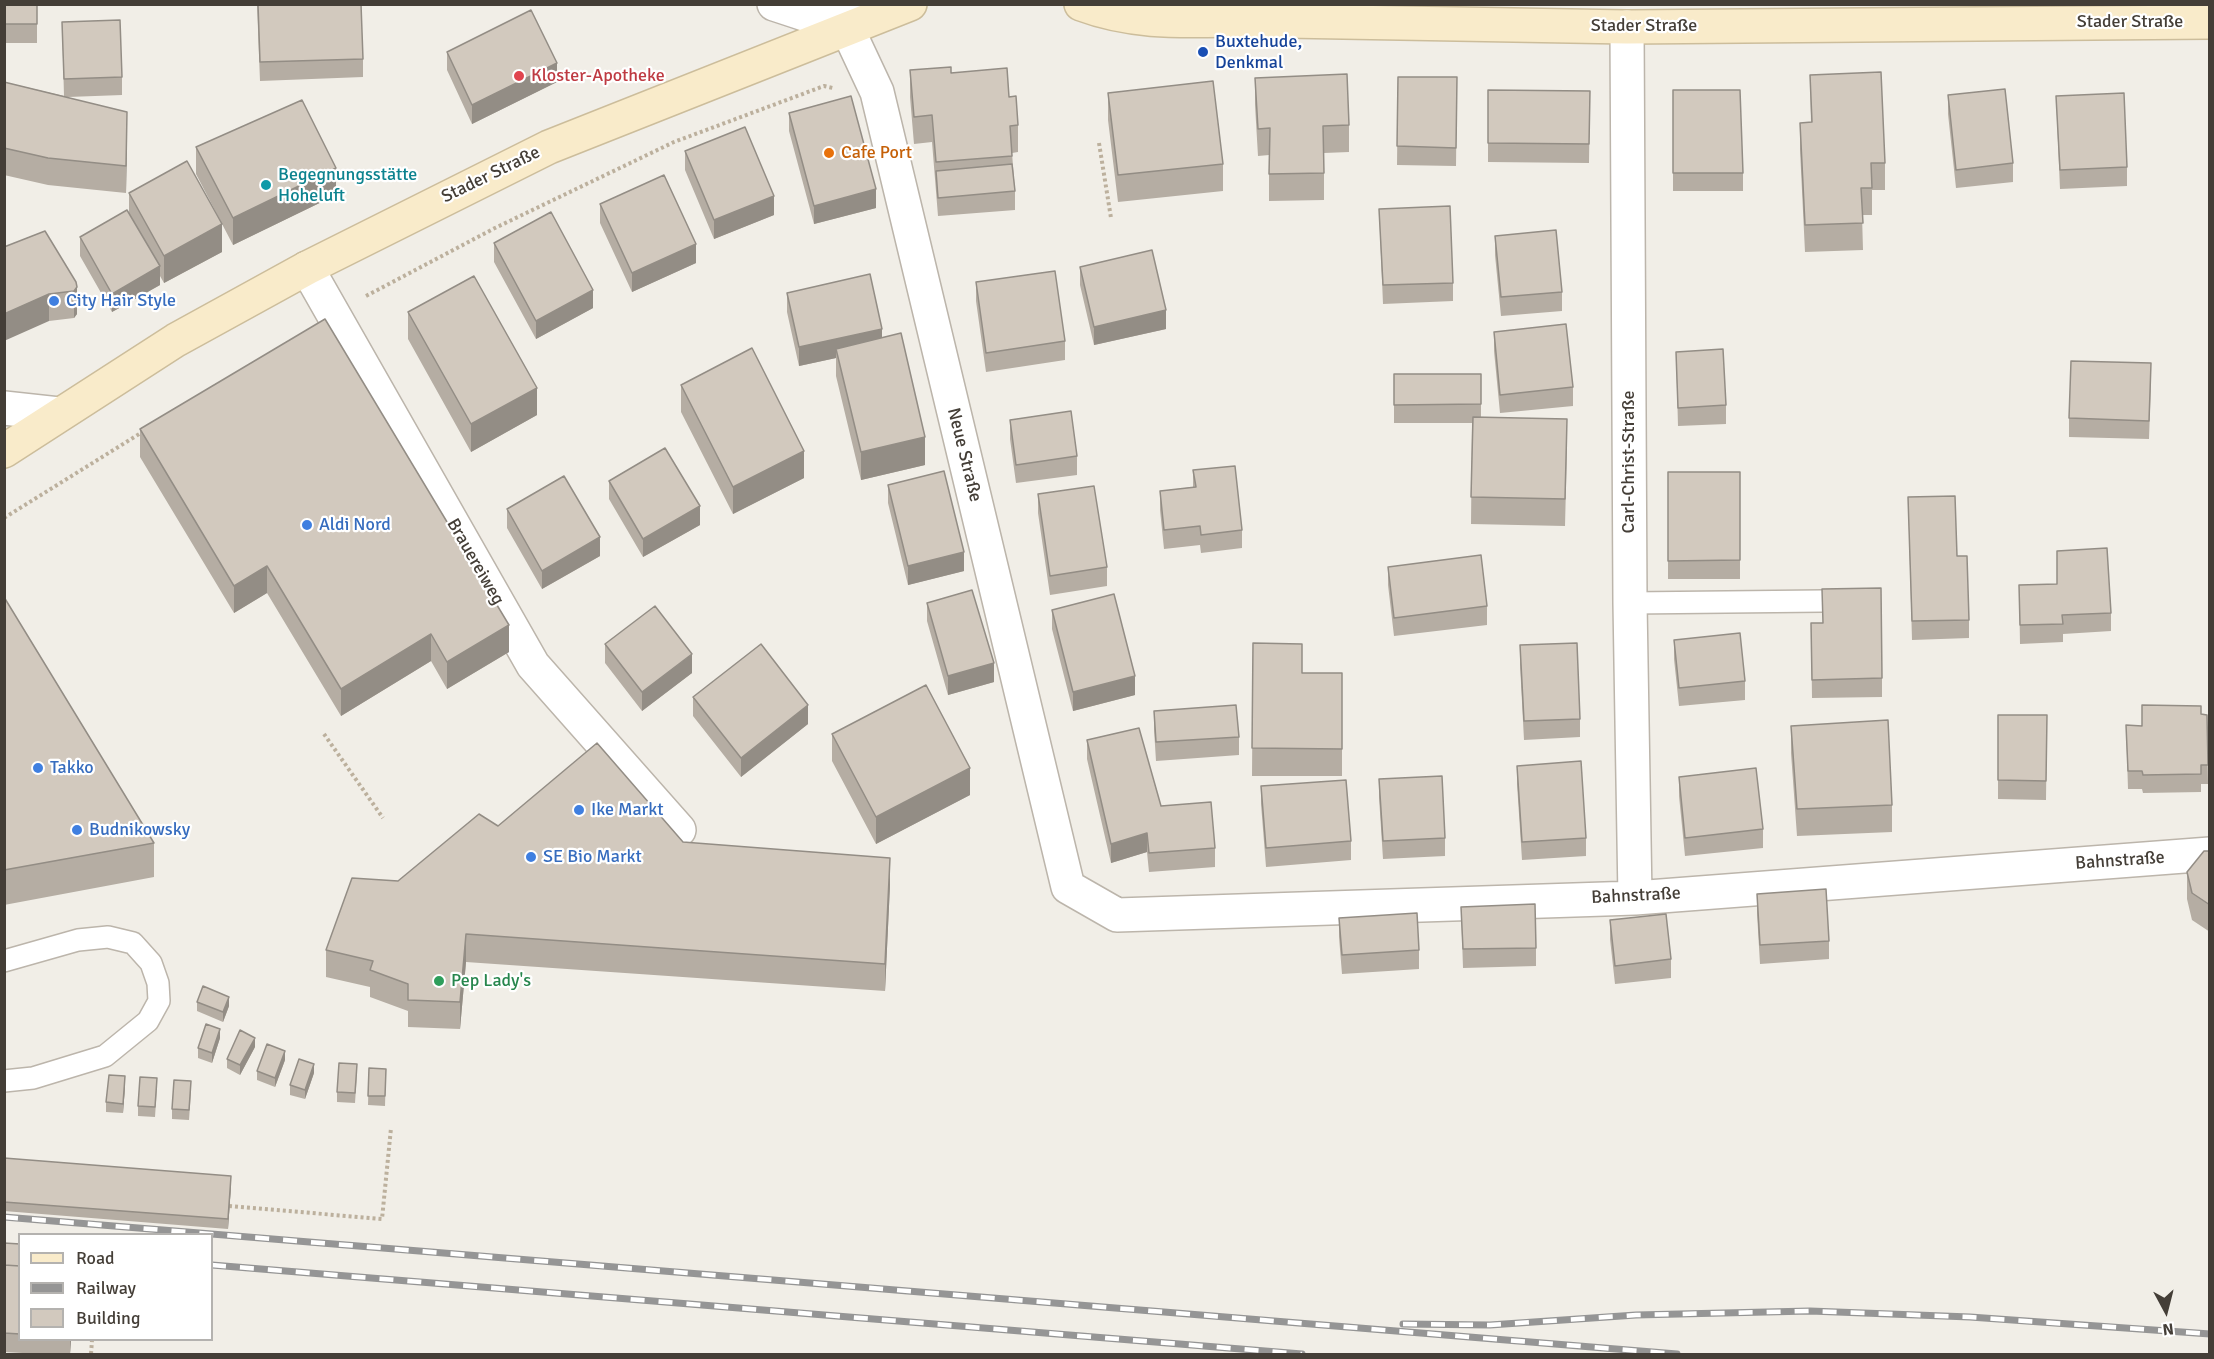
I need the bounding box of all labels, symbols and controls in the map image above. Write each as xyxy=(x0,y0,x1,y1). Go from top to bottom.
street label: Stader Straße xyxy=(2077,11,2183,33)
street label: Stader Straße xyxy=(1591,15,1697,37)
place label: Buxtehude, Denkmal xyxy=(1215,31,1302,74)
marker: Buxtehude, Denkmal xyxy=(1196,45,1210,59)
place label: Kloster-Apotheke xyxy=(531,65,665,87)
marker: Kloster-Apotheke xyxy=(512,69,526,83)
street label: Stader Straße xyxy=(438,142,544,208)
place label: Cafe Port xyxy=(841,142,912,164)
marker: Cafe Port xyxy=(822,146,836,160)
place label: Begegnungsstätte Hoheluft xyxy=(278,164,417,207)
marker: Begegnungsstätte Hoheluft xyxy=(259,178,273,192)
place label: City Hair Style xyxy=(66,290,176,312)
marker: City Hair Style xyxy=(47,294,61,308)
street label: Carl-Christ-Straße xyxy=(1618,390,1640,534)
street label: Neue Straße xyxy=(942,406,986,504)
place label: Aldi Nord xyxy=(319,514,391,536)
street label: Brauereiweg xyxy=(442,515,508,609)
marker: Aldi Nord xyxy=(300,518,314,532)
place label: Takko xyxy=(50,757,94,779)
marker: Takko xyxy=(31,761,45,775)
place label: Ike Markt xyxy=(591,799,664,821)
marker: Ike Markt xyxy=(572,803,586,817)
place label: Budnikowsky xyxy=(89,819,190,841)
marker: Budnikowsky xyxy=(70,823,84,837)
place label: SE Bio Markt xyxy=(543,846,642,868)
street label: Bahnstraße xyxy=(2074,847,2166,875)
marker: SE Bio Markt xyxy=(524,850,538,864)
street label: Bahnstraße xyxy=(1591,883,1681,909)
place label: Pep Lady's xyxy=(451,970,531,992)
marker: Pep Lady's xyxy=(432,974,446,988)
legend xyxy=(18,1233,213,1341)
text: Road xyxy=(76,1247,115,1269)
text: Railway xyxy=(76,1277,136,1299)
north arrow xyxy=(2136,1281,2196,1341)
text: Building xyxy=(76,1307,140,1329)
text: N xyxy=(2161,1318,2175,1339)

